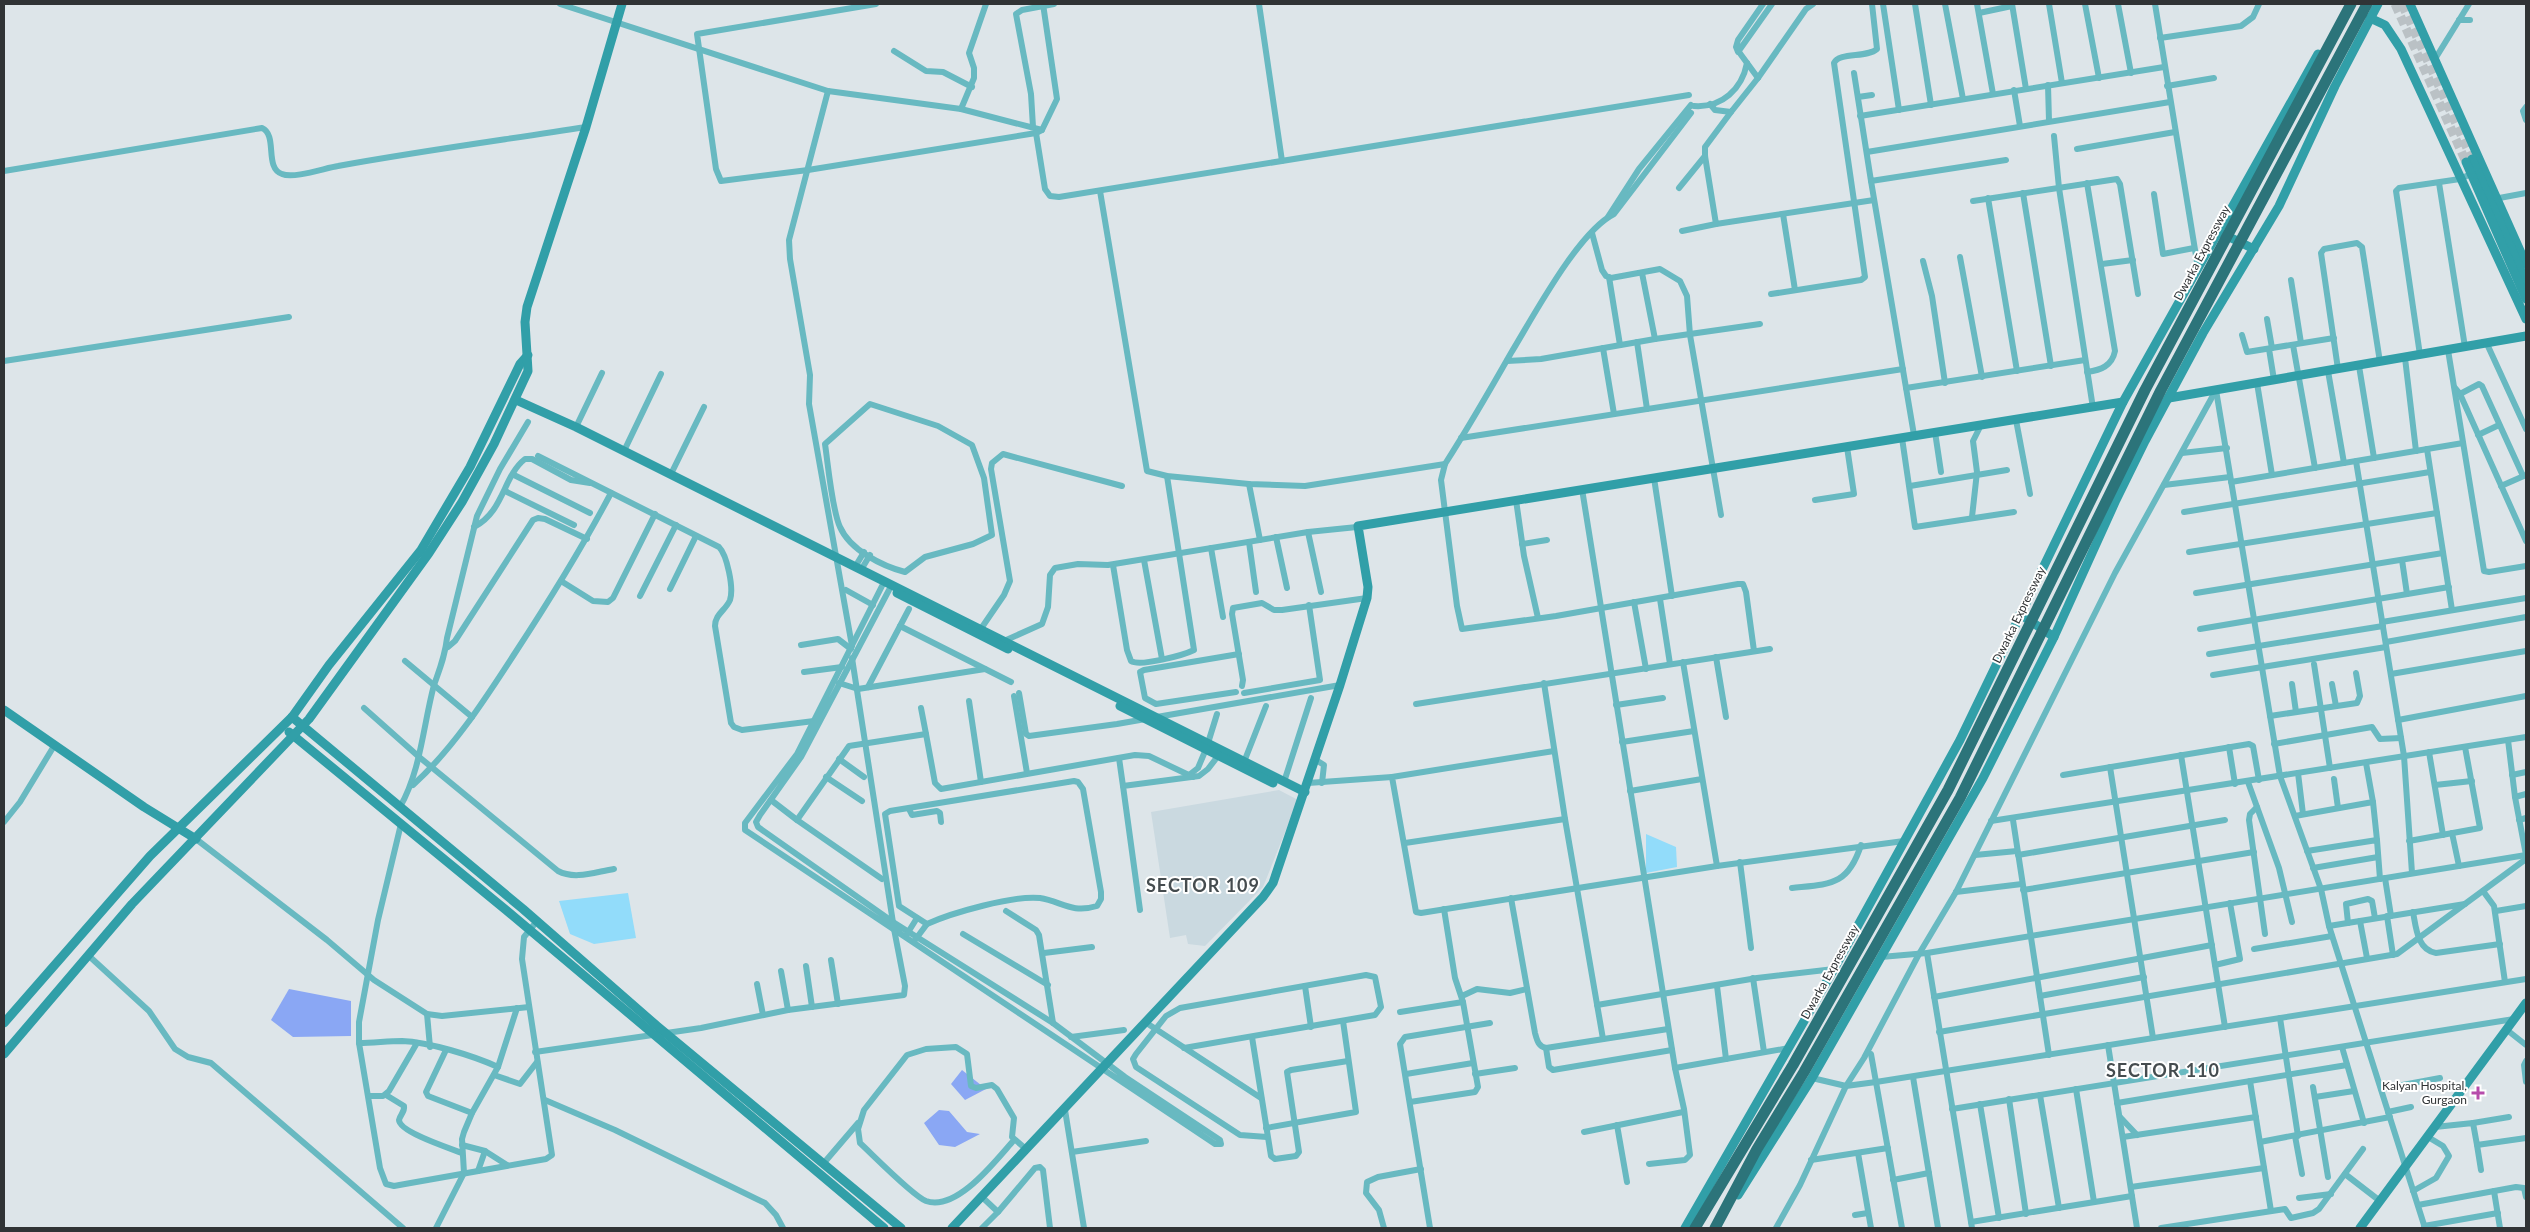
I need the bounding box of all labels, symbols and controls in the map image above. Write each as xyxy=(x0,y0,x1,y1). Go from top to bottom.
street label: Dwarka Expressway xyxy=(2170,202,2233,303)
street label: Dwarka Expressway xyxy=(1989,563,2049,666)
district label: SECTOR 109 xyxy=(1146,874,1260,896)
street label: Dwarka Expressway xyxy=(1797,921,1862,1022)
district label: SECTOR 110 xyxy=(2106,1059,2220,1081)
place label: Kalyan Hospital, Gurgaon xyxy=(2382,1078,2467,1107)
marker: Kalyan Hospital, Gurgaon xyxy=(2471,1086,2485,1100)

